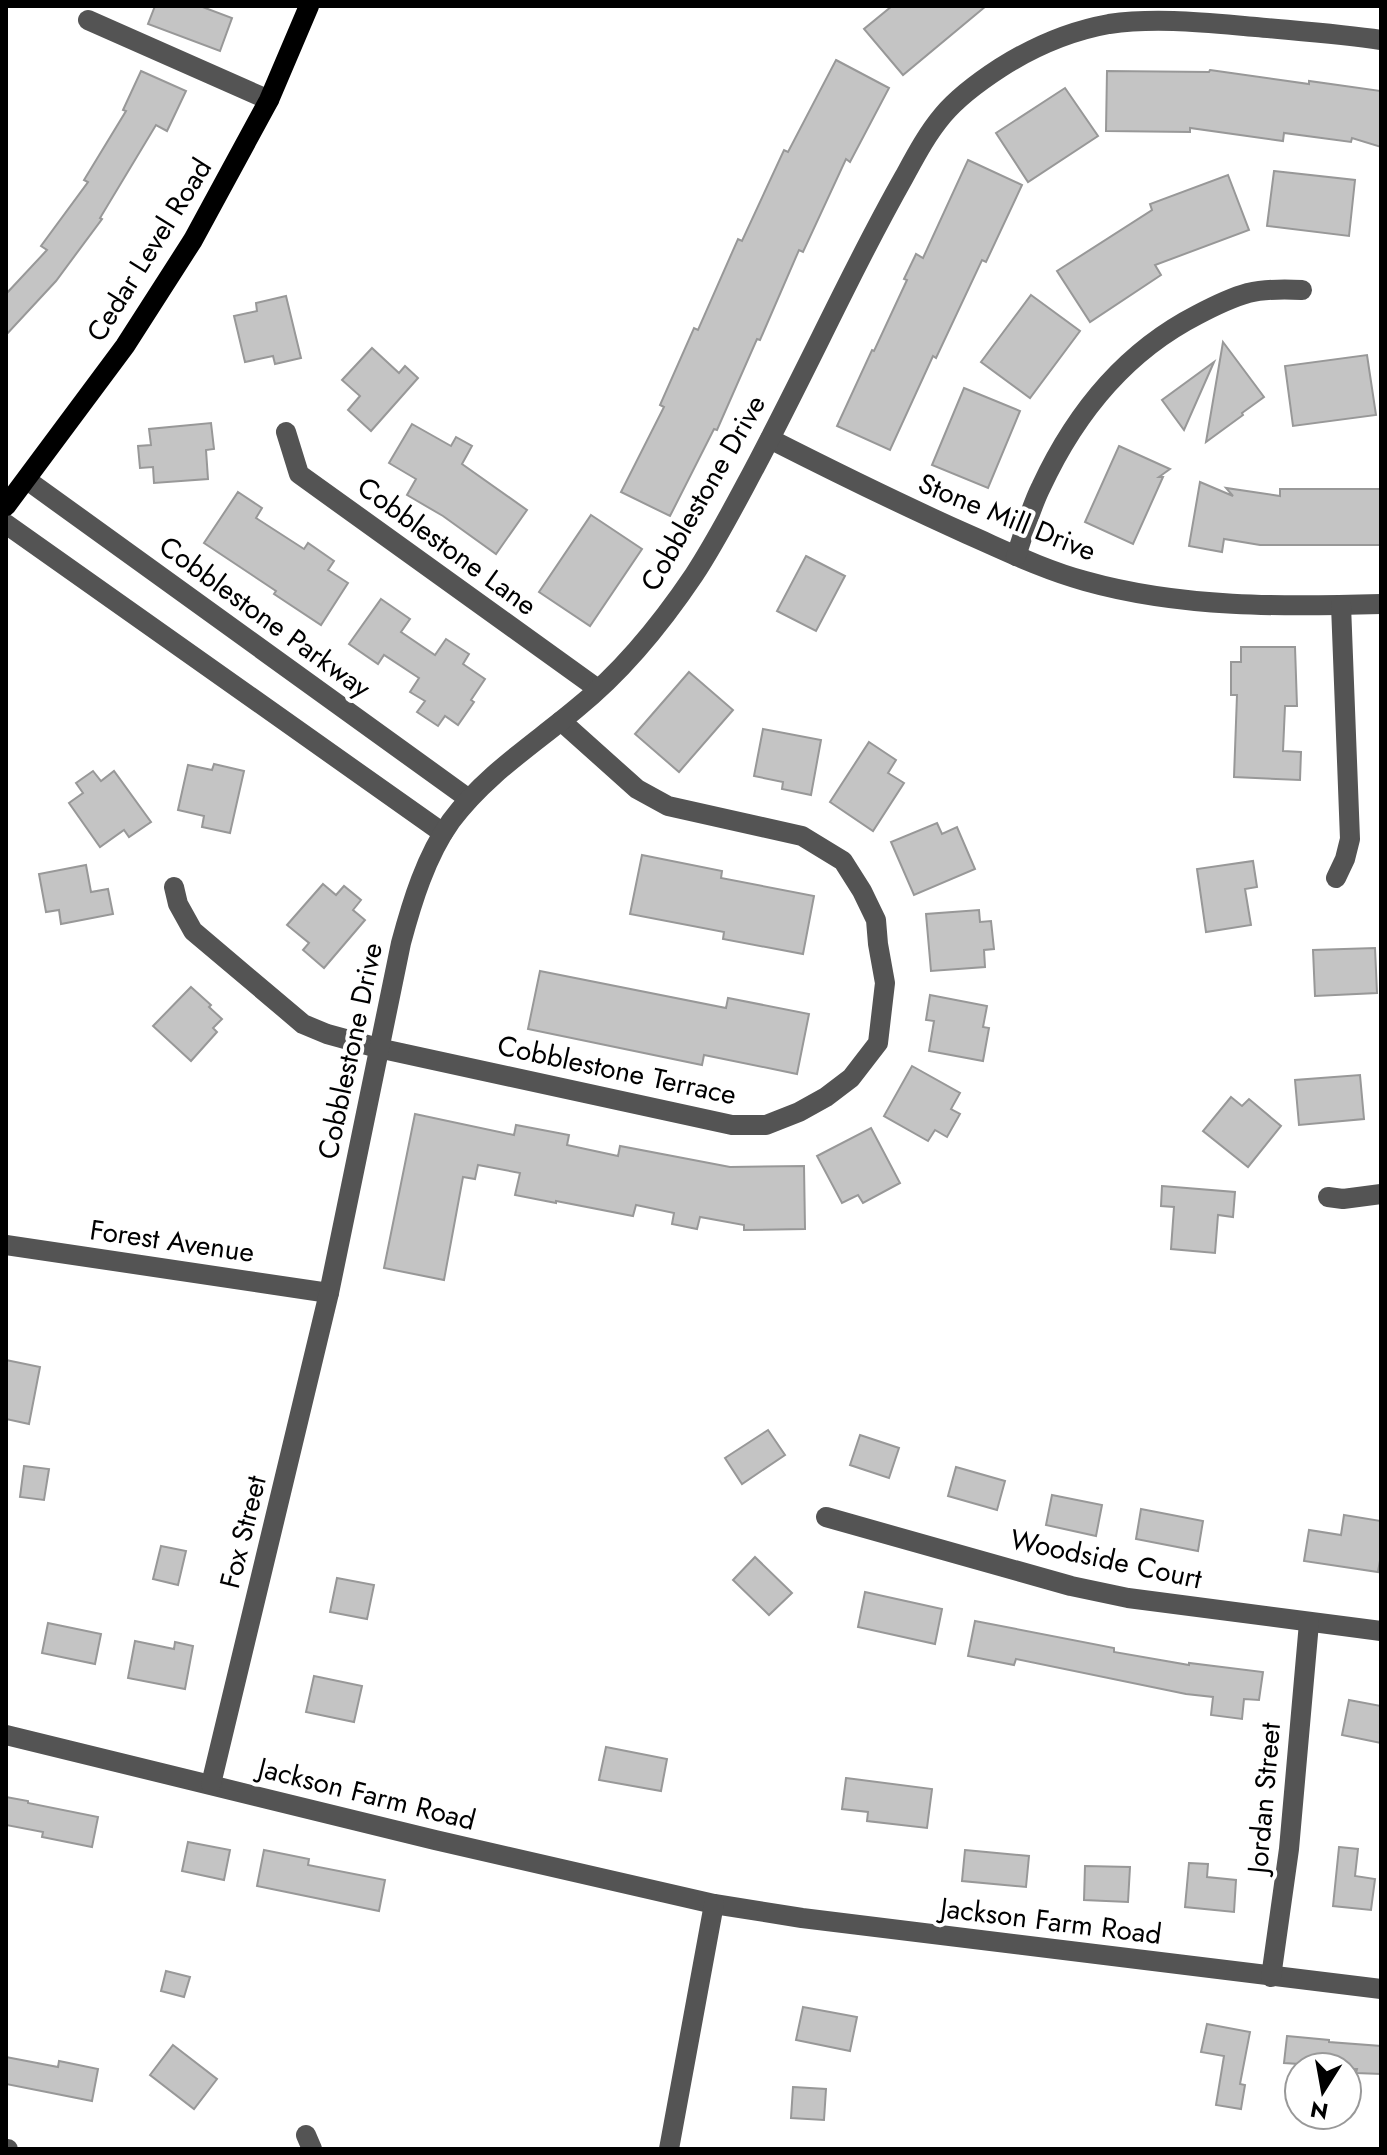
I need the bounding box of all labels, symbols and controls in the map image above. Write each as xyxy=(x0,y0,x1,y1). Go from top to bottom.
street label: Cedar Level Road xyxy=(76,150,222,350)
street label: Cobblestone Drive xyxy=(630,387,776,599)
street label: Stone Mill Drive xyxy=(912,463,1102,571)
street label: Cobblestone Lane xyxy=(349,467,545,625)
street label: Cobblestone Parkway xyxy=(151,526,380,708)
street label: Cobblestone Drive xyxy=(307,939,393,1163)
street label: Cobblestone Terrace xyxy=(494,1025,740,1115)
street label: Forest Avenue xyxy=(87,1209,257,1273)
street label: Fox Street xyxy=(209,1471,277,1593)
street label: Woodside Court xyxy=(1006,1519,1206,1599)
street label: Jordan Street xyxy=(1237,1721,1291,1879)
street label: Jackson Farm Road xyxy=(250,1746,480,1841)
street label: Jackson Farm Road xyxy=(934,1887,1164,1955)
north arrow xyxy=(1283,2051,1363,2131)
text: N xyxy=(1308,2093,1331,2128)

